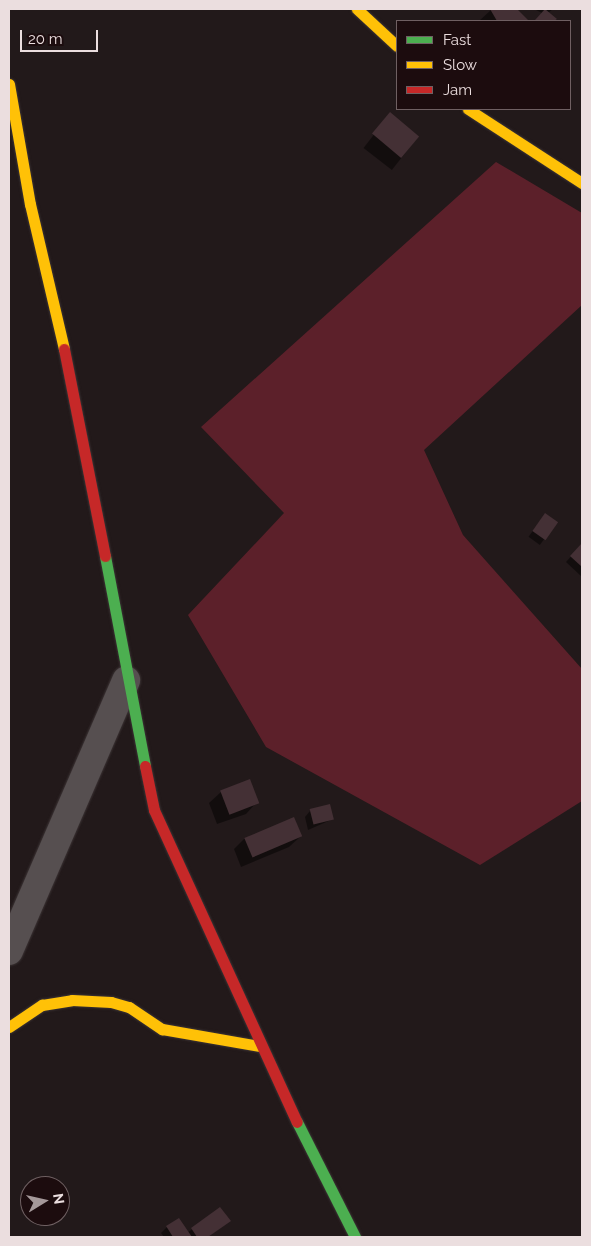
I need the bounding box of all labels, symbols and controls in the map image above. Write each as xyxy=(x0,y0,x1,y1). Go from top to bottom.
scale bar xyxy=(22,20,100,52)
legend xyxy=(396,20,571,110)
text: 20 m xyxy=(28,30,63,48)
text: Fast xyxy=(443,31,471,49)
text: Slow xyxy=(443,56,477,74)
text: Jam xyxy=(443,81,472,99)
north arrow xyxy=(20,1176,70,1226)
text: N xyxy=(50,1192,68,1205)

